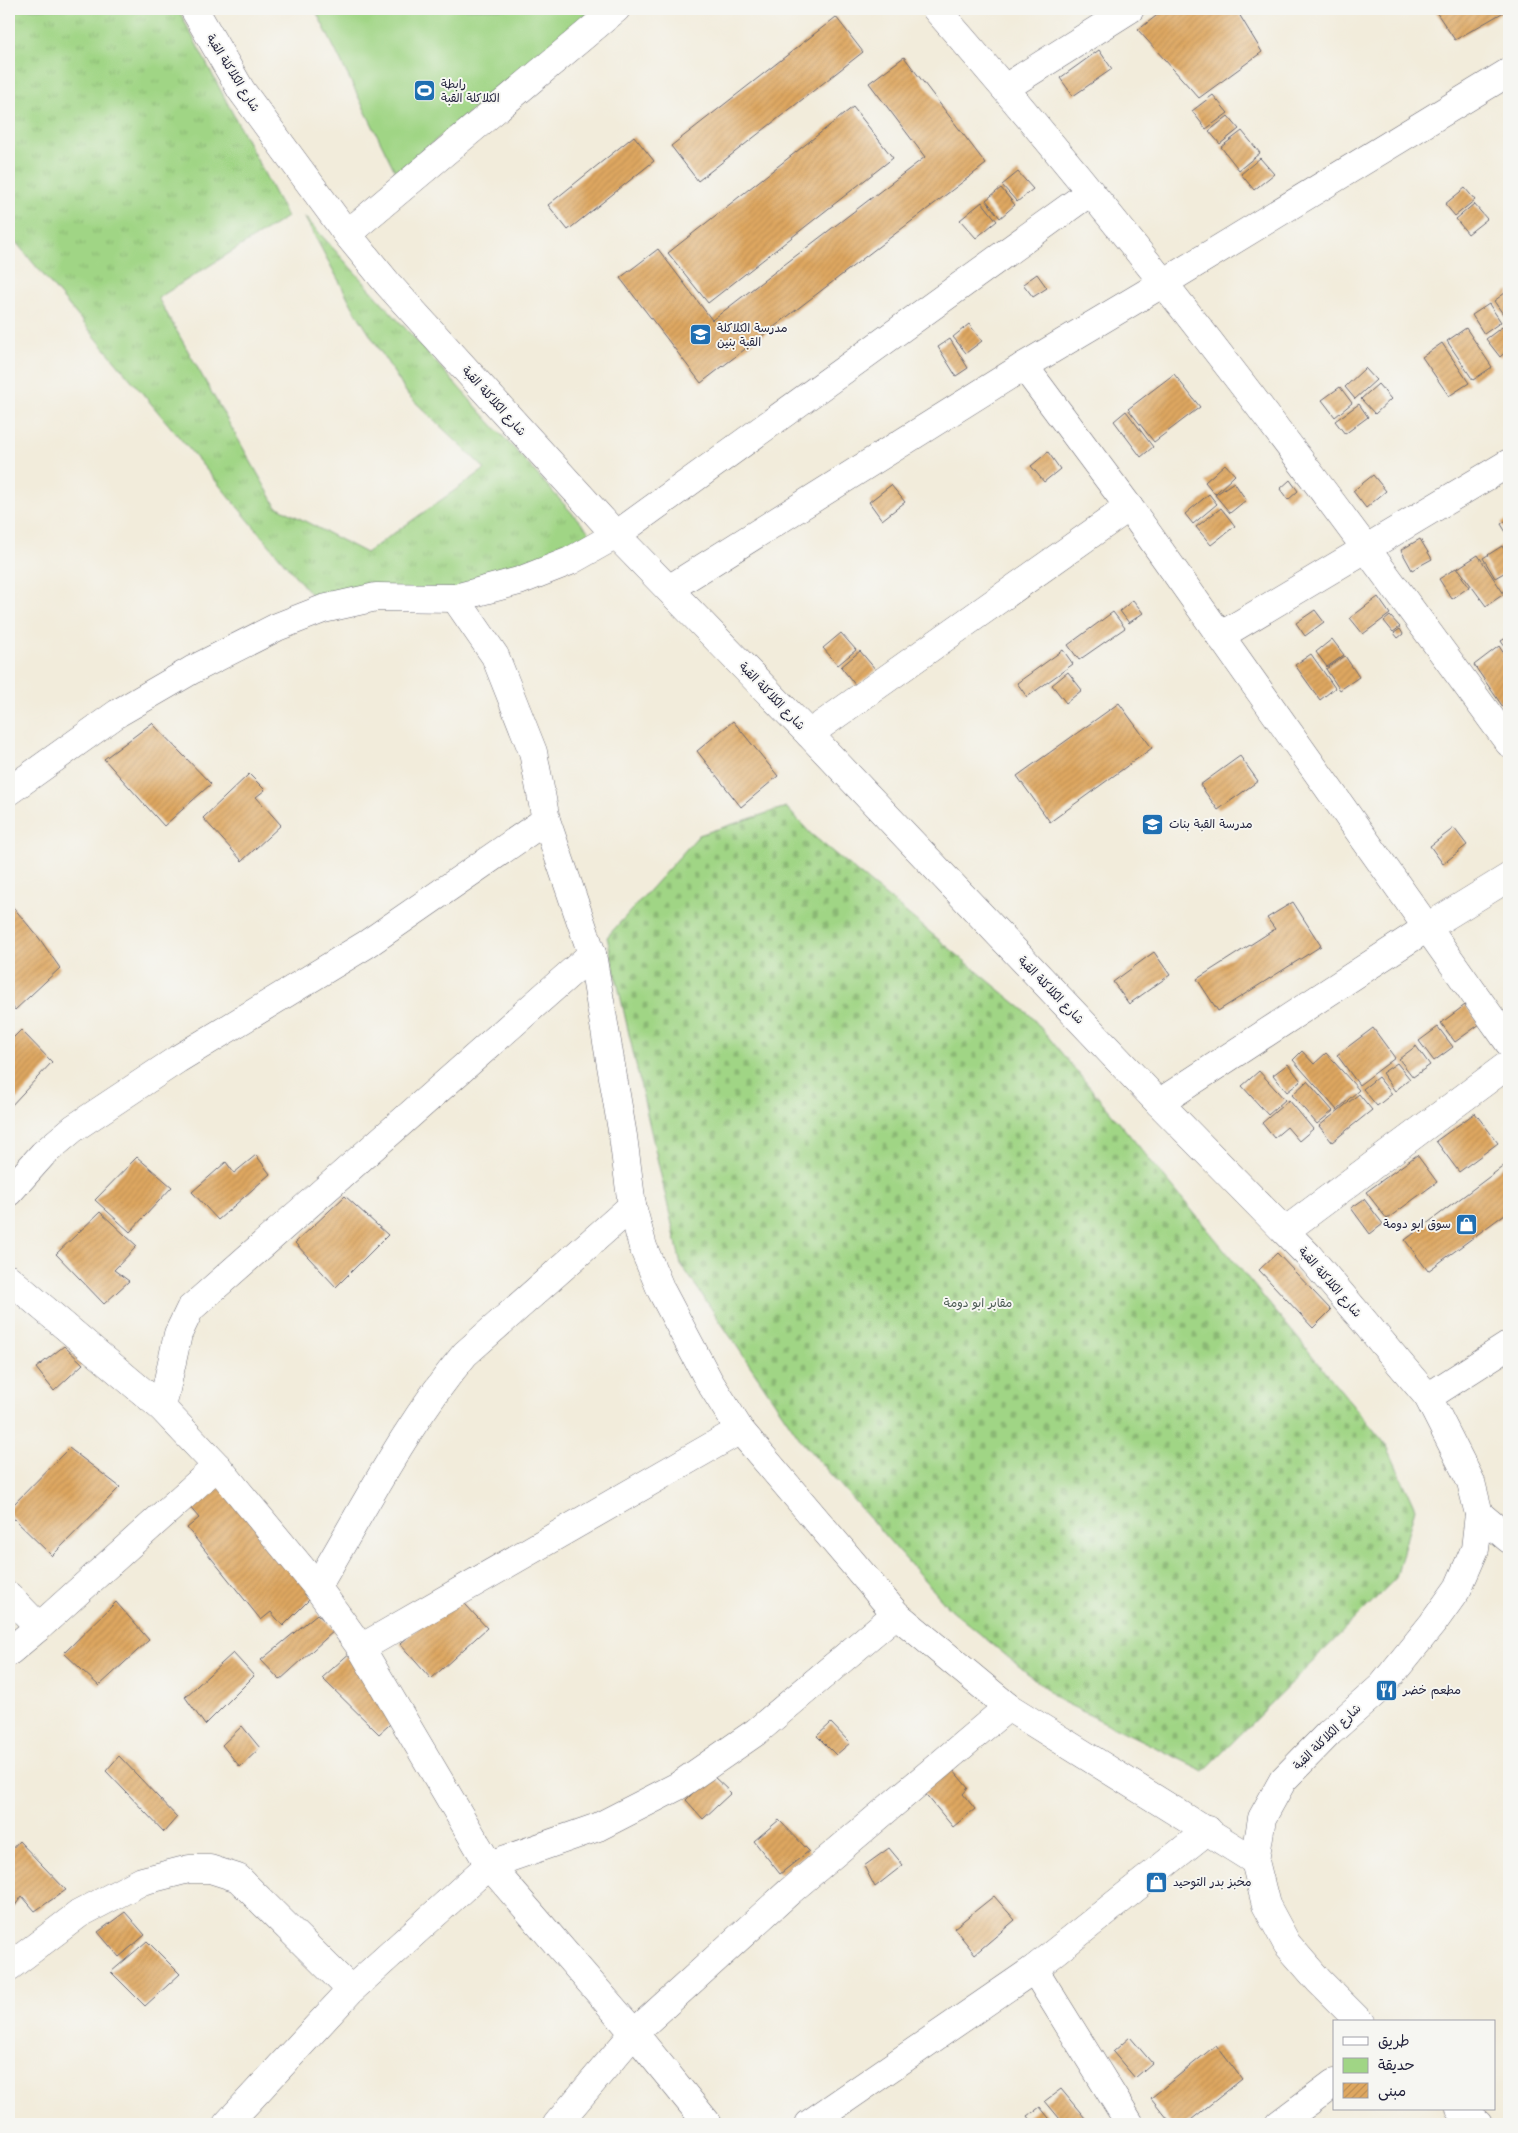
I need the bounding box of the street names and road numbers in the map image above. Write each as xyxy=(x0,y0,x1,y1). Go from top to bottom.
street label: شارع الكلاكلة القبة xyxy=(202,30,265,115)
street label: شارع الكلاكلة القبة xyxy=(458,361,531,440)
street label: شارع الكلاكلة القبة xyxy=(735,657,810,734)
street label: شارع الكلاكلة القبة xyxy=(1014,951,1089,1028)
street label: شارع الكلاكلة القبة xyxy=(1294,1242,1367,1321)
street label: شارع الكلاكلة القبة xyxy=(1288,1699,1365,1774)

